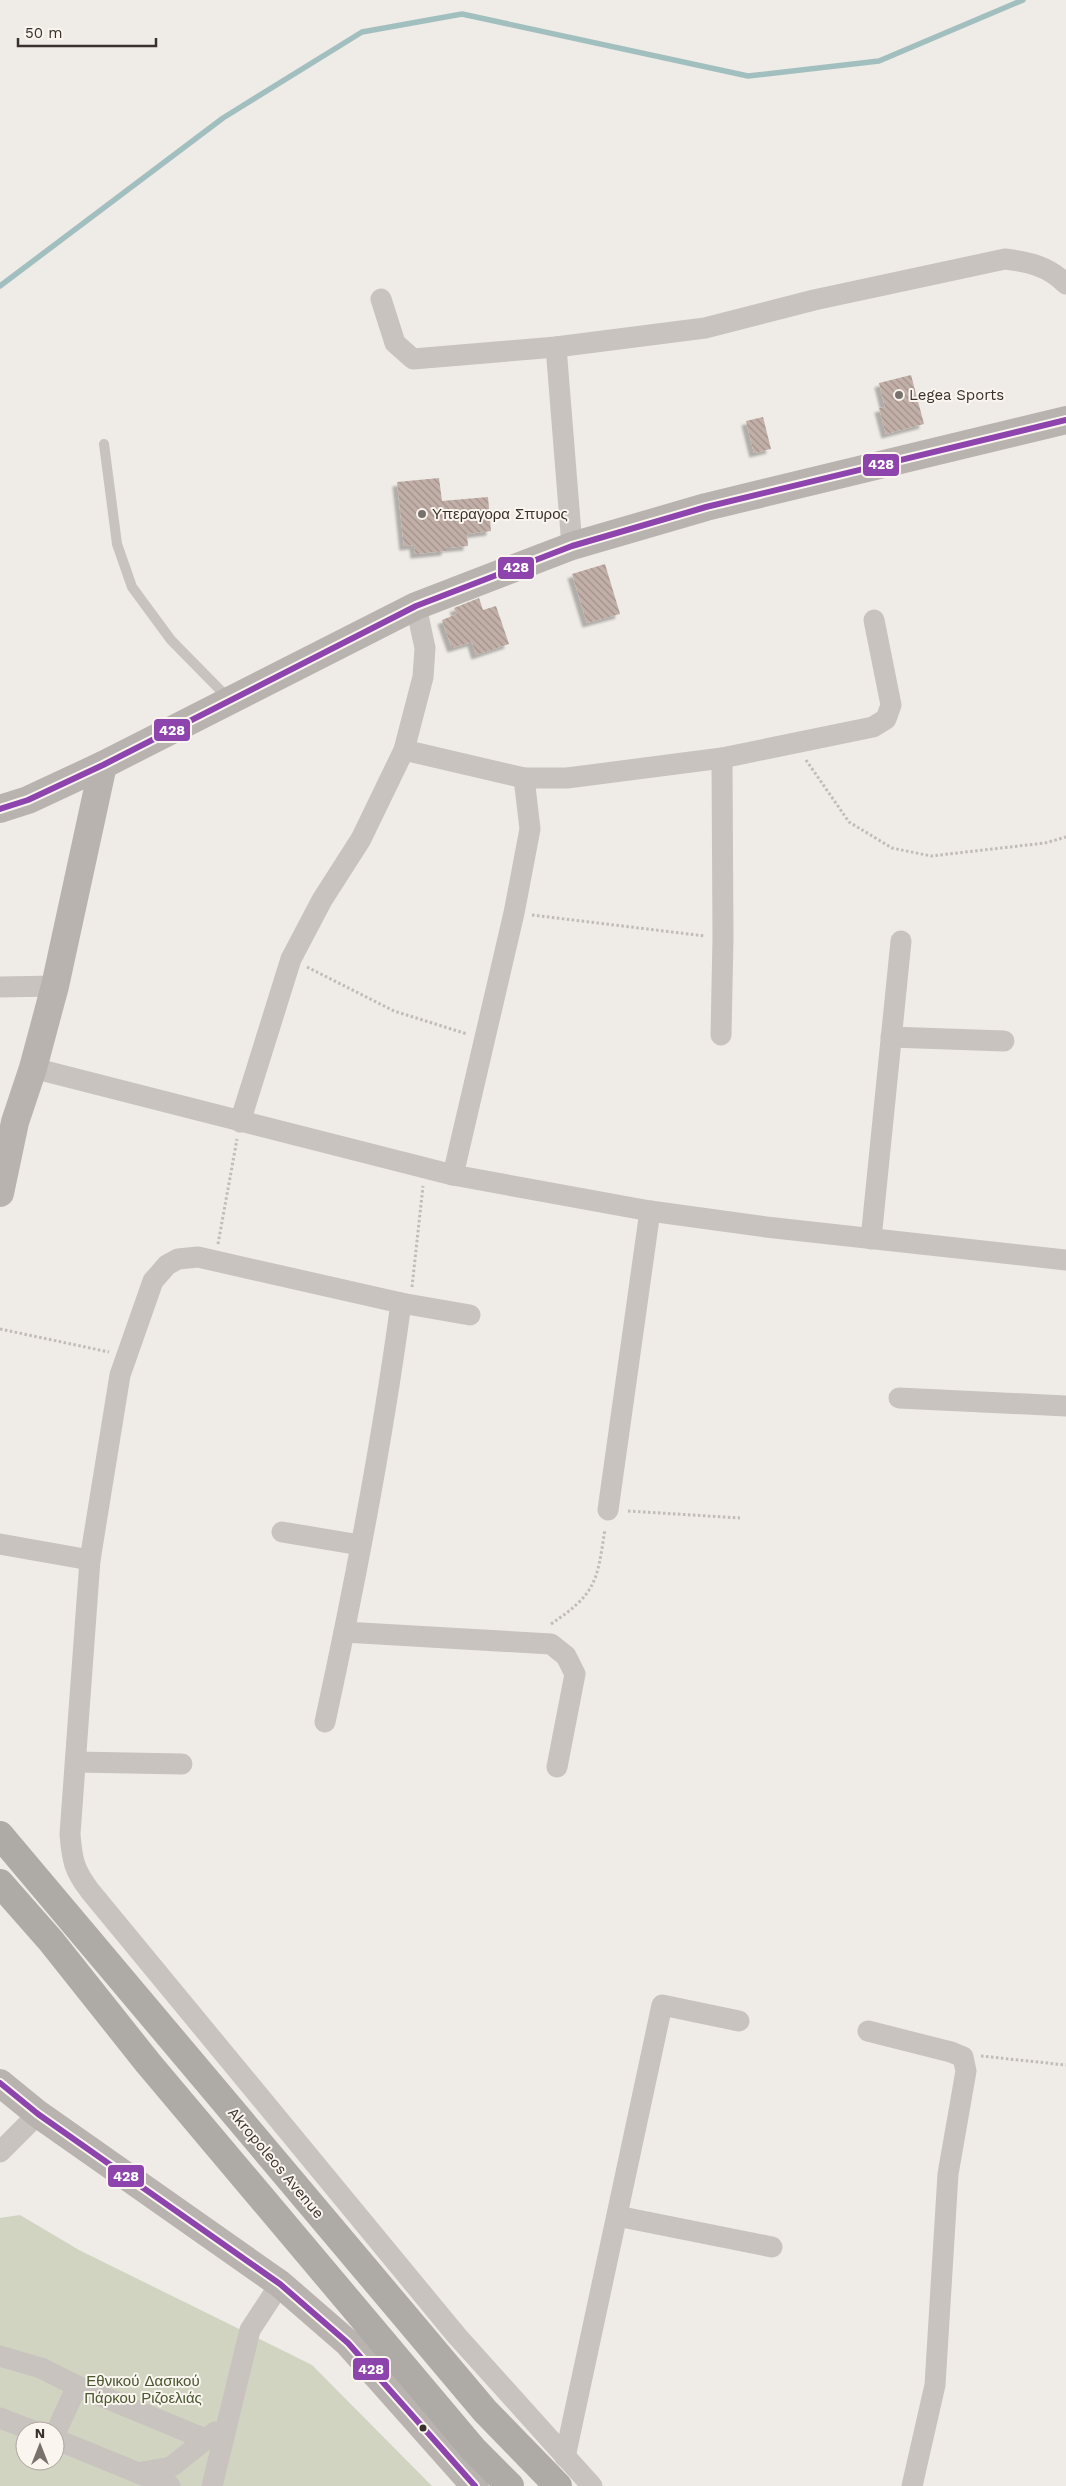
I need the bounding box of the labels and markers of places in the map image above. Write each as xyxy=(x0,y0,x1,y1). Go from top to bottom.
place label: Legea Sports xyxy=(909,386,1004,404)
marker: Legea Sports xyxy=(893,389,905,401)
place label: Υπεραγορα Σπυρος xyxy=(432,505,568,523)
marker: Υπεραγορα Σπυρος xyxy=(416,508,428,520)
unlabelled marker xyxy=(418,2423,428,2433)

